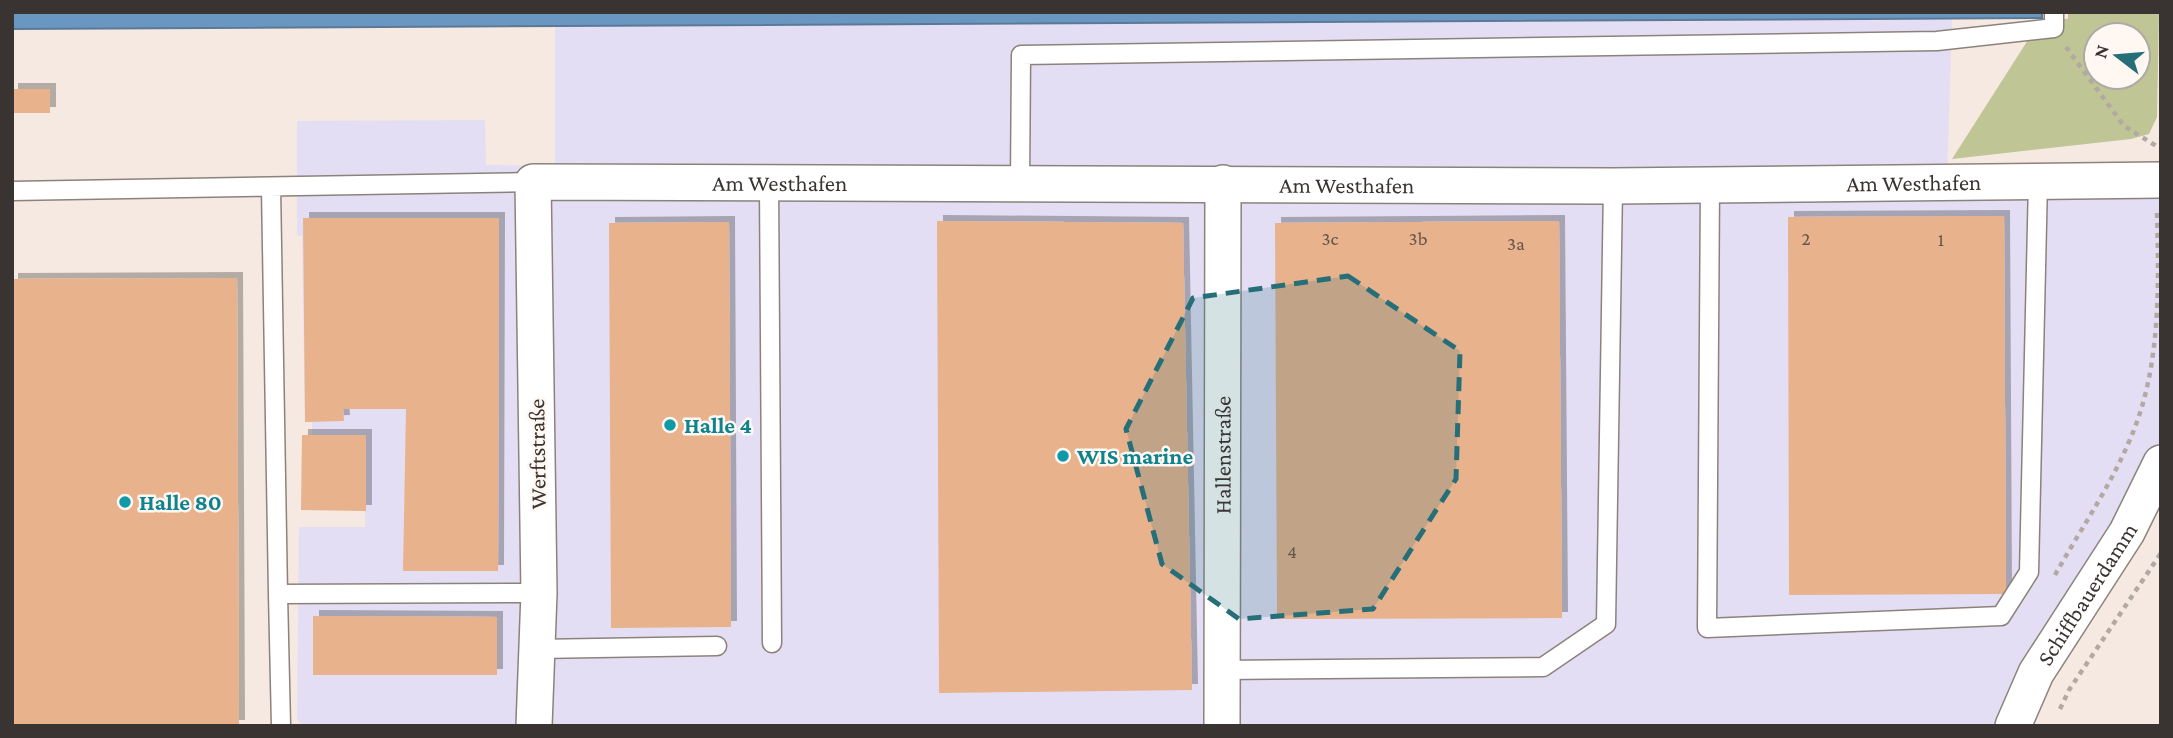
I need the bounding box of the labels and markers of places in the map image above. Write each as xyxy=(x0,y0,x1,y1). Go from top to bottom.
place label: Halle 4 xyxy=(684,412,752,438)
marker: Halle 4 xyxy=(662,417,678,433)
place label: WIS marine xyxy=(1076,443,1193,469)
marker: WIS marine xyxy=(1055,448,1071,464)
place label: Halle 80 xyxy=(139,489,222,515)
marker: Halle 80 xyxy=(117,494,133,510)

